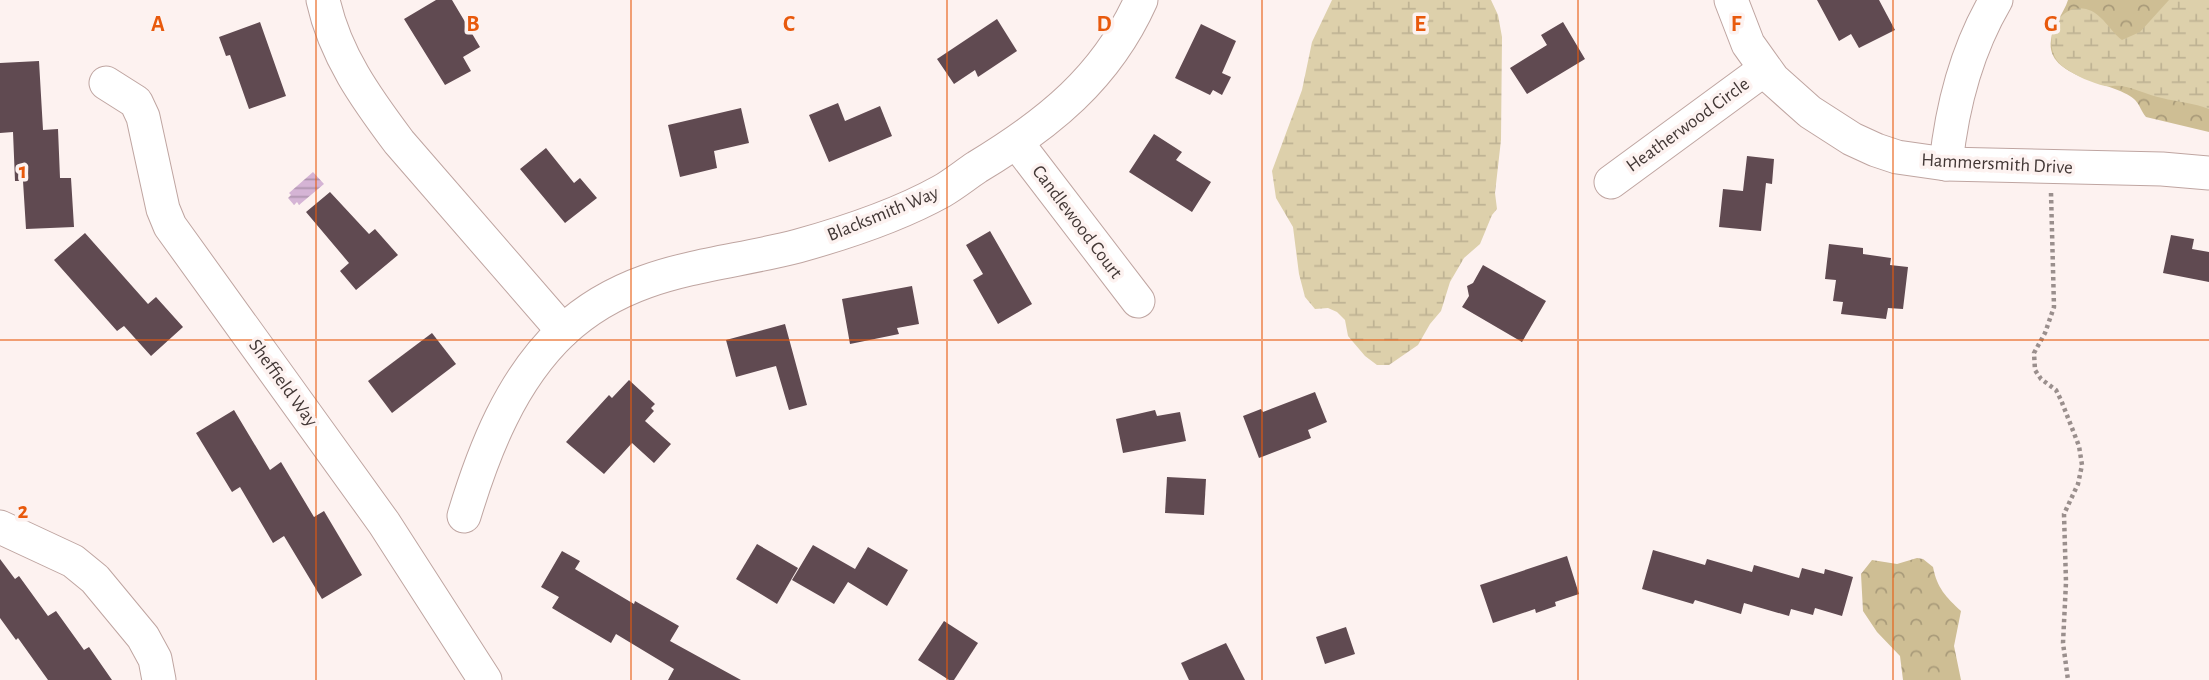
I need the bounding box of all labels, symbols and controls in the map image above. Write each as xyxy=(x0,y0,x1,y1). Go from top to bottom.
text: A xyxy=(151,13,165,36)
text: B xyxy=(466,13,480,36)
text: C xyxy=(783,13,795,36)
text: D xyxy=(1096,13,1112,36)
text: E xyxy=(1414,13,1426,36)
text: F xyxy=(1731,13,1742,36)
text: G xyxy=(2044,13,2058,36)
street label: Heatherwood Circle xyxy=(1623,74,1753,176)
street label: Hammersmith Drive xyxy=(1921,151,2073,177)
text: 1 xyxy=(19,160,27,183)
street label: Candlewood Court xyxy=(1028,162,1126,282)
street label: Blacksmith Way xyxy=(825,183,941,245)
street label: Sheffield Way xyxy=(245,336,321,430)
text: 2 xyxy=(18,500,29,523)

